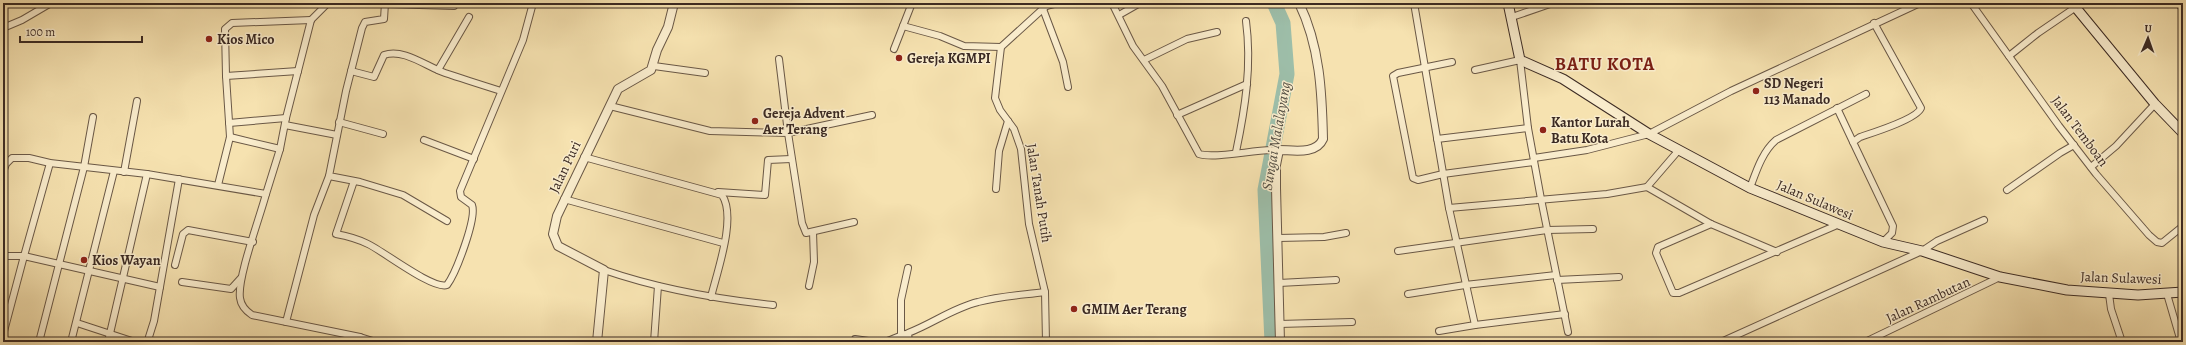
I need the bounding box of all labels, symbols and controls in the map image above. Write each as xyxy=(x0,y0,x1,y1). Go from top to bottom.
scale bar xyxy=(20,18,142,44)
north arrow xyxy=(2128,18,2168,58)
text: U xyxy=(2144,21,2153,36)
text: 100 m xyxy=(26,24,55,40)
place label: Kios Mico xyxy=(217,30,274,49)
marker: Kios Mico xyxy=(204,34,214,44)
place label: Gereja KGMPI xyxy=(907,49,991,68)
district label: BATU KOTA xyxy=(1555,52,1655,76)
marker: Gereja KGMPI xyxy=(894,53,904,63)
place label: SD Negeri 113 Manado xyxy=(1764,74,1830,109)
water label: Sungai Malalayang xyxy=(1257,80,1295,192)
marker: SD Negeri 113 Manado xyxy=(1751,86,1761,96)
street label: Jalan Temboan xyxy=(2047,92,2113,171)
place label: Gereja Advent Aer Terang xyxy=(762,104,845,139)
place label: Kantor Lurah Batu Kota xyxy=(1551,113,1630,148)
marker: Gereja Advent Aer Terang xyxy=(750,116,760,126)
marker: Kantor Lurah Batu Kota xyxy=(1538,125,1548,135)
street label: Jalan Puri xyxy=(545,138,585,196)
street label: Jalan Tanah Putih xyxy=(1022,142,1056,245)
street label: Jalan Sulawesi xyxy=(1774,175,1856,225)
place label: Kios Wayan xyxy=(92,251,161,270)
marker: Kios Wayan xyxy=(79,255,89,265)
street label: Jalan Sulawesi xyxy=(2080,267,2162,289)
street label: Jalan Rambutan xyxy=(1883,272,1974,328)
place label: GMIM Aer Terang xyxy=(1082,300,1187,319)
marker: GMIM Aer Terang xyxy=(1069,304,1079,314)

